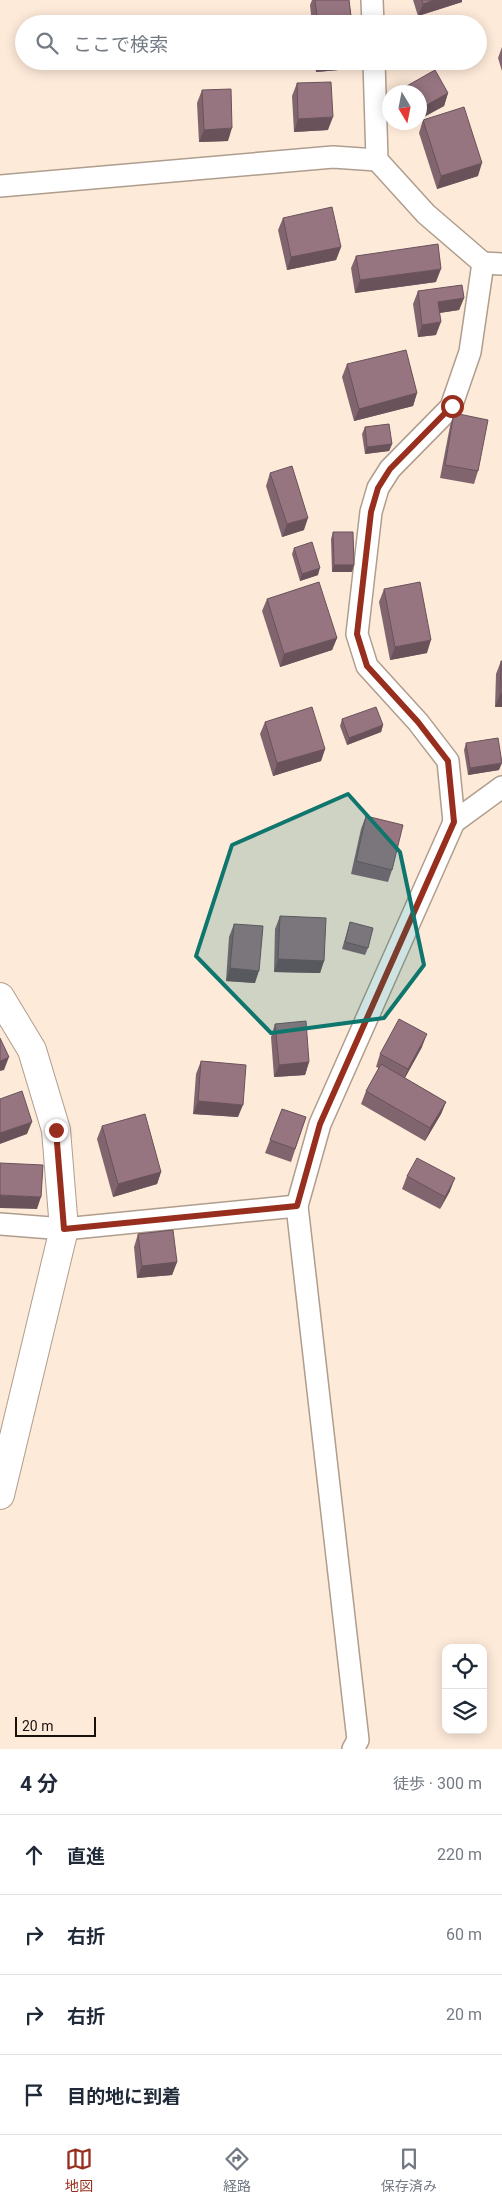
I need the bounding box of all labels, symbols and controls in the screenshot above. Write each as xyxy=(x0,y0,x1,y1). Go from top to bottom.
search box xyxy=(15,15,487,70)
icon: search xyxy=(33,29,61,57)
text: ここで検索 xyxy=(73,33,168,56)
north arrow xyxy=(382,85,427,130)
route start xyxy=(441,395,464,418)
route end xyxy=(45,1119,68,1142)
map controls xyxy=(442,1644,487,1734)
button: locate xyxy=(442,1644,487,1689)
button: layers xyxy=(442,1689,487,1734)
scale bar xyxy=(15,1714,96,1737)
text: 20 m xyxy=(22,1718,54,1734)
text: 4 分 xyxy=(20,1772,58,1796)
text: 徒歩 · 300 m xyxy=(393,1774,482,1793)
icon: ahead xyxy=(20,1841,48,1869)
text: 直進 xyxy=(67,1845,105,1868)
text: 220 m xyxy=(437,1845,482,1864)
icon: right xyxy=(20,1921,48,1949)
text: 右折 xyxy=(67,1925,105,1948)
text: 60 m xyxy=(446,1925,482,1944)
icon: right xyxy=(20,2001,48,2029)
text: 右折 xyxy=(67,2005,105,2028)
text: 20 m xyxy=(446,2005,482,2024)
icon: arrive xyxy=(20,2081,48,2109)
text: 目的地に到着 xyxy=(67,2085,181,2108)
tab: 地図 xyxy=(65,2145,93,2195)
tab: 経路 xyxy=(223,2145,251,2195)
tab: 保存済み xyxy=(381,2145,437,2195)

